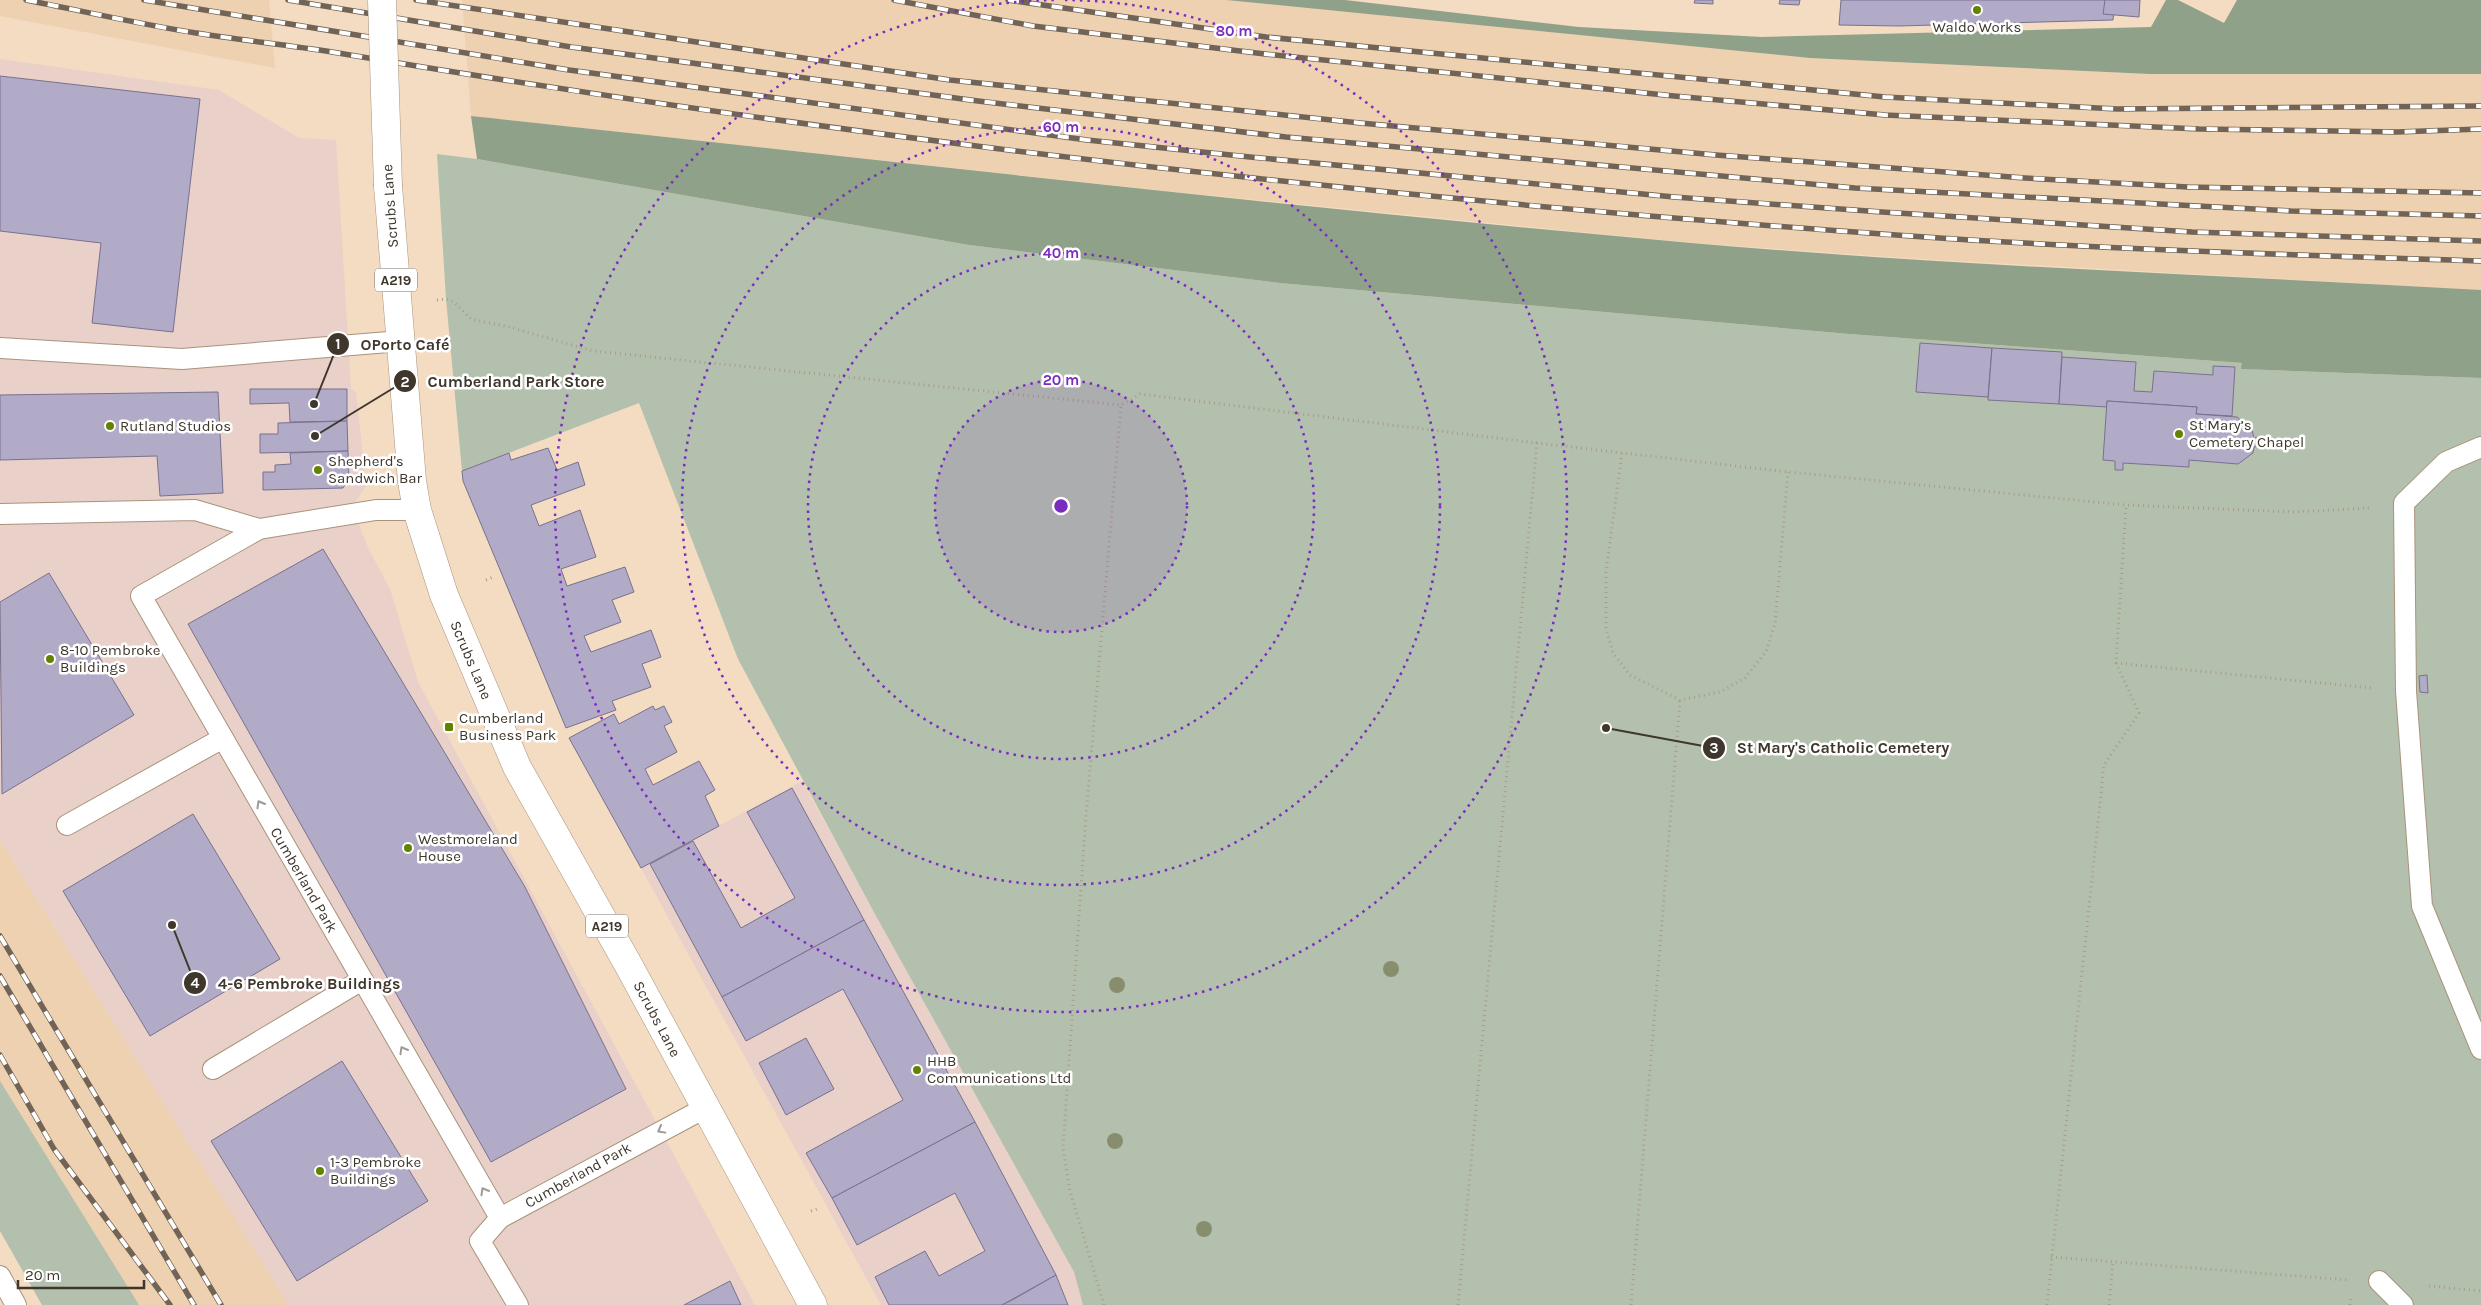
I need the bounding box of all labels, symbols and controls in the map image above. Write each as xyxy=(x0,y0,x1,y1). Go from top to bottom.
marker: Waldo Works xyxy=(1971,4,1983,16)
place label: Waldo Works xyxy=(1933,18,2021,36)
text: 80 m xyxy=(1215,22,1253,40)
text: 60 m xyxy=(1043,118,1079,136)
street label: Scrubs Lane xyxy=(378,164,402,248)
text: 40 m xyxy=(1043,244,1079,262)
road number: A219 xyxy=(375,268,417,292)
callout: OPorto Café xyxy=(326,328,459,359)
text: 1 xyxy=(335,335,341,353)
text: OPorto Café xyxy=(361,335,449,354)
callout: Cumberland Park Store xyxy=(393,366,615,397)
text: 20 m xyxy=(1043,371,1079,389)
text: Cumberland Park Store xyxy=(428,372,604,391)
text: 2 xyxy=(400,373,410,391)
place label: St Mary’s Cemetery Chapel xyxy=(2189,416,2304,451)
place label: Rutland Studios xyxy=(120,417,231,435)
marker: Rutland Studios xyxy=(104,420,116,432)
marker: St Mary’s Cemetery Chapel xyxy=(2173,428,2185,440)
place label: Shepherd's Sandwich Bar xyxy=(328,452,423,487)
marker: Shepherd's Sandwich Bar xyxy=(312,464,324,476)
centre of rings xyxy=(1052,497,1070,515)
street label: Scrubs Lane xyxy=(446,618,496,702)
place label: 8-10 Pembroke Buildings xyxy=(60,641,161,676)
marker: 8-10 Pembroke Buildings xyxy=(44,653,56,665)
place label: Cumberland Business Park xyxy=(459,709,556,744)
marker: Cumberland Business Park xyxy=(443,721,455,733)
callout: St Mary's Catholic Cemetery xyxy=(1701,732,1959,763)
text: St Mary's Catholic Cemetery xyxy=(1737,738,1949,757)
text: 3 xyxy=(1709,739,1719,757)
one-way arrow xyxy=(257,800,267,809)
street label: Cumberland Park xyxy=(267,824,341,936)
place label: Westmoreland House xyxy=(418,830,518,865)
marker: Westmoreland House xyxy=(402,842,414,854)
road number: A219 xyxy=(586,914,628,938)
callout: 4-6 Pembroke Buildings xyxy=(183,968,410,999)
text: 4 xyxy=(191,974,200,992)
text: 4-6 Pembroke Buildings xyxy=(218,974,400,993)
street label: Scrubs Lane xyxy=(629,978,685,1060)
one-way arrow xyxy=(399,1047,409,1056)
place label: HHB Communications Ltd xyxy=(927,1052,1071,1087)
marker: HHB Communications Ltd xyxy=(911,1064,923,1076)
one-way arrow xyxy=(658,1124,667,1134)
street label: Cumberland Park xyxy=(522,1138,634,1212)
place label: 1-3 Pembroke Buildings xyxy=(330,1153,421,1188)
marker: 1-3 Pembroke Buildings xyxy=(314,1165,326,1177)
one-way arrow xyxy=(481,1188,491,1197)
scale bar xyxy=(18,1258,144,1290)
text: 20 m xyxy=(25,1266,60,1284)

